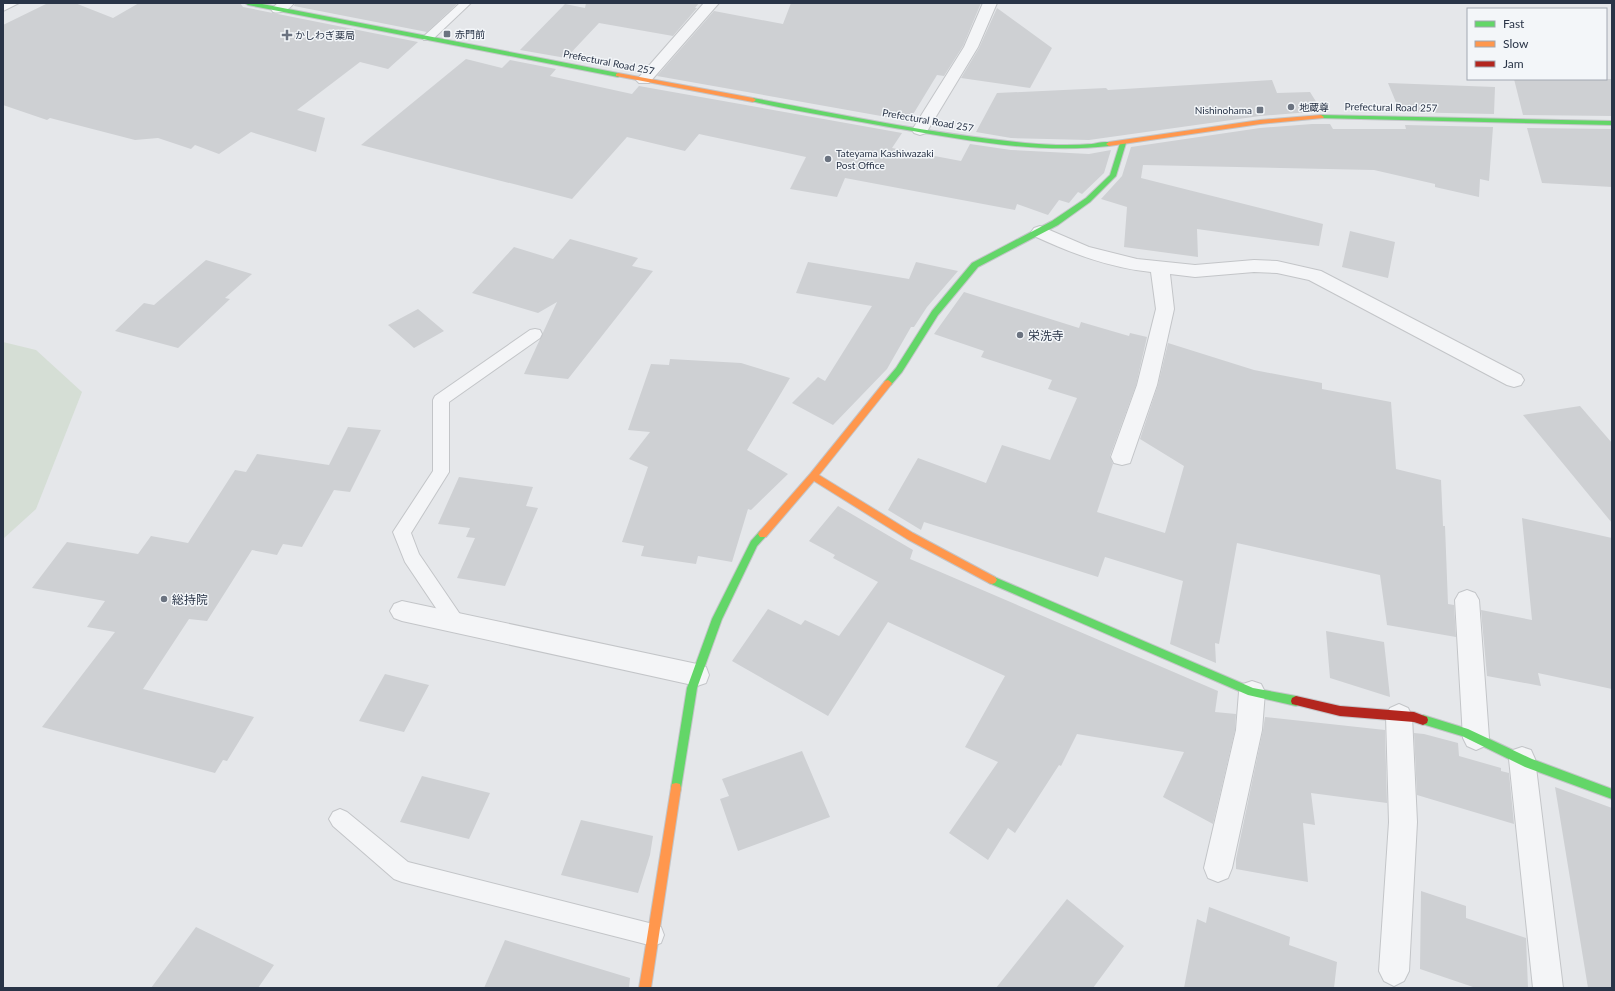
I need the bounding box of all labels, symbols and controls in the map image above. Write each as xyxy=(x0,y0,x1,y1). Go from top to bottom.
legend xyxy=(1467,8,1607,80)
text: Fast xyxy=(1503,16,1525,31)
place label: 赤門前 xyxy=(455,28,485,40)
place label: かしわぎ薬局 xyxy=(295,29,355,41)
marker: 赤門前 xyxy=(442,29,452,39)
marker: かしわぎ薬局 xyxy=(282,30,292,40)
text: Slow xyxy=(1503,36,1529,51)
street label: Prefectural Road 257 xyxy=(562,47,656,77)
text: Jam xyxy=(1503,56,1524,71)
street label: Prefectural Road 257 xyxy=(1345,100,1438,114)
place label: 地蔵尊 xyxy=(1299,101,1329,113)
marker: 地蔵尊 xyxy=(1286,102,1296,112)
place label: Nishinohama xyxy=(1195,104,1252,116)
marker: Nishinohama xyxy=(1255,105,1265,115)
street label: Prefectural Road 257 xyxy=(881,106,975,134)
place label: Tateyama Kashiwazaki Post Office xyxy=(836,147,934,171)
marker: Tateyama Kashiwazaki Post Office xyxy=(823,154,833,164)
place label: 栄洗寺 xyxy=(1028,328,1064,343)
marker: 栄洗寺 xyxy=(1015,330,1025,340)
place label: 総持院 xyxy=(172,592,208,607)
marker: 総持院 xyxy=(159,594,169,604)

